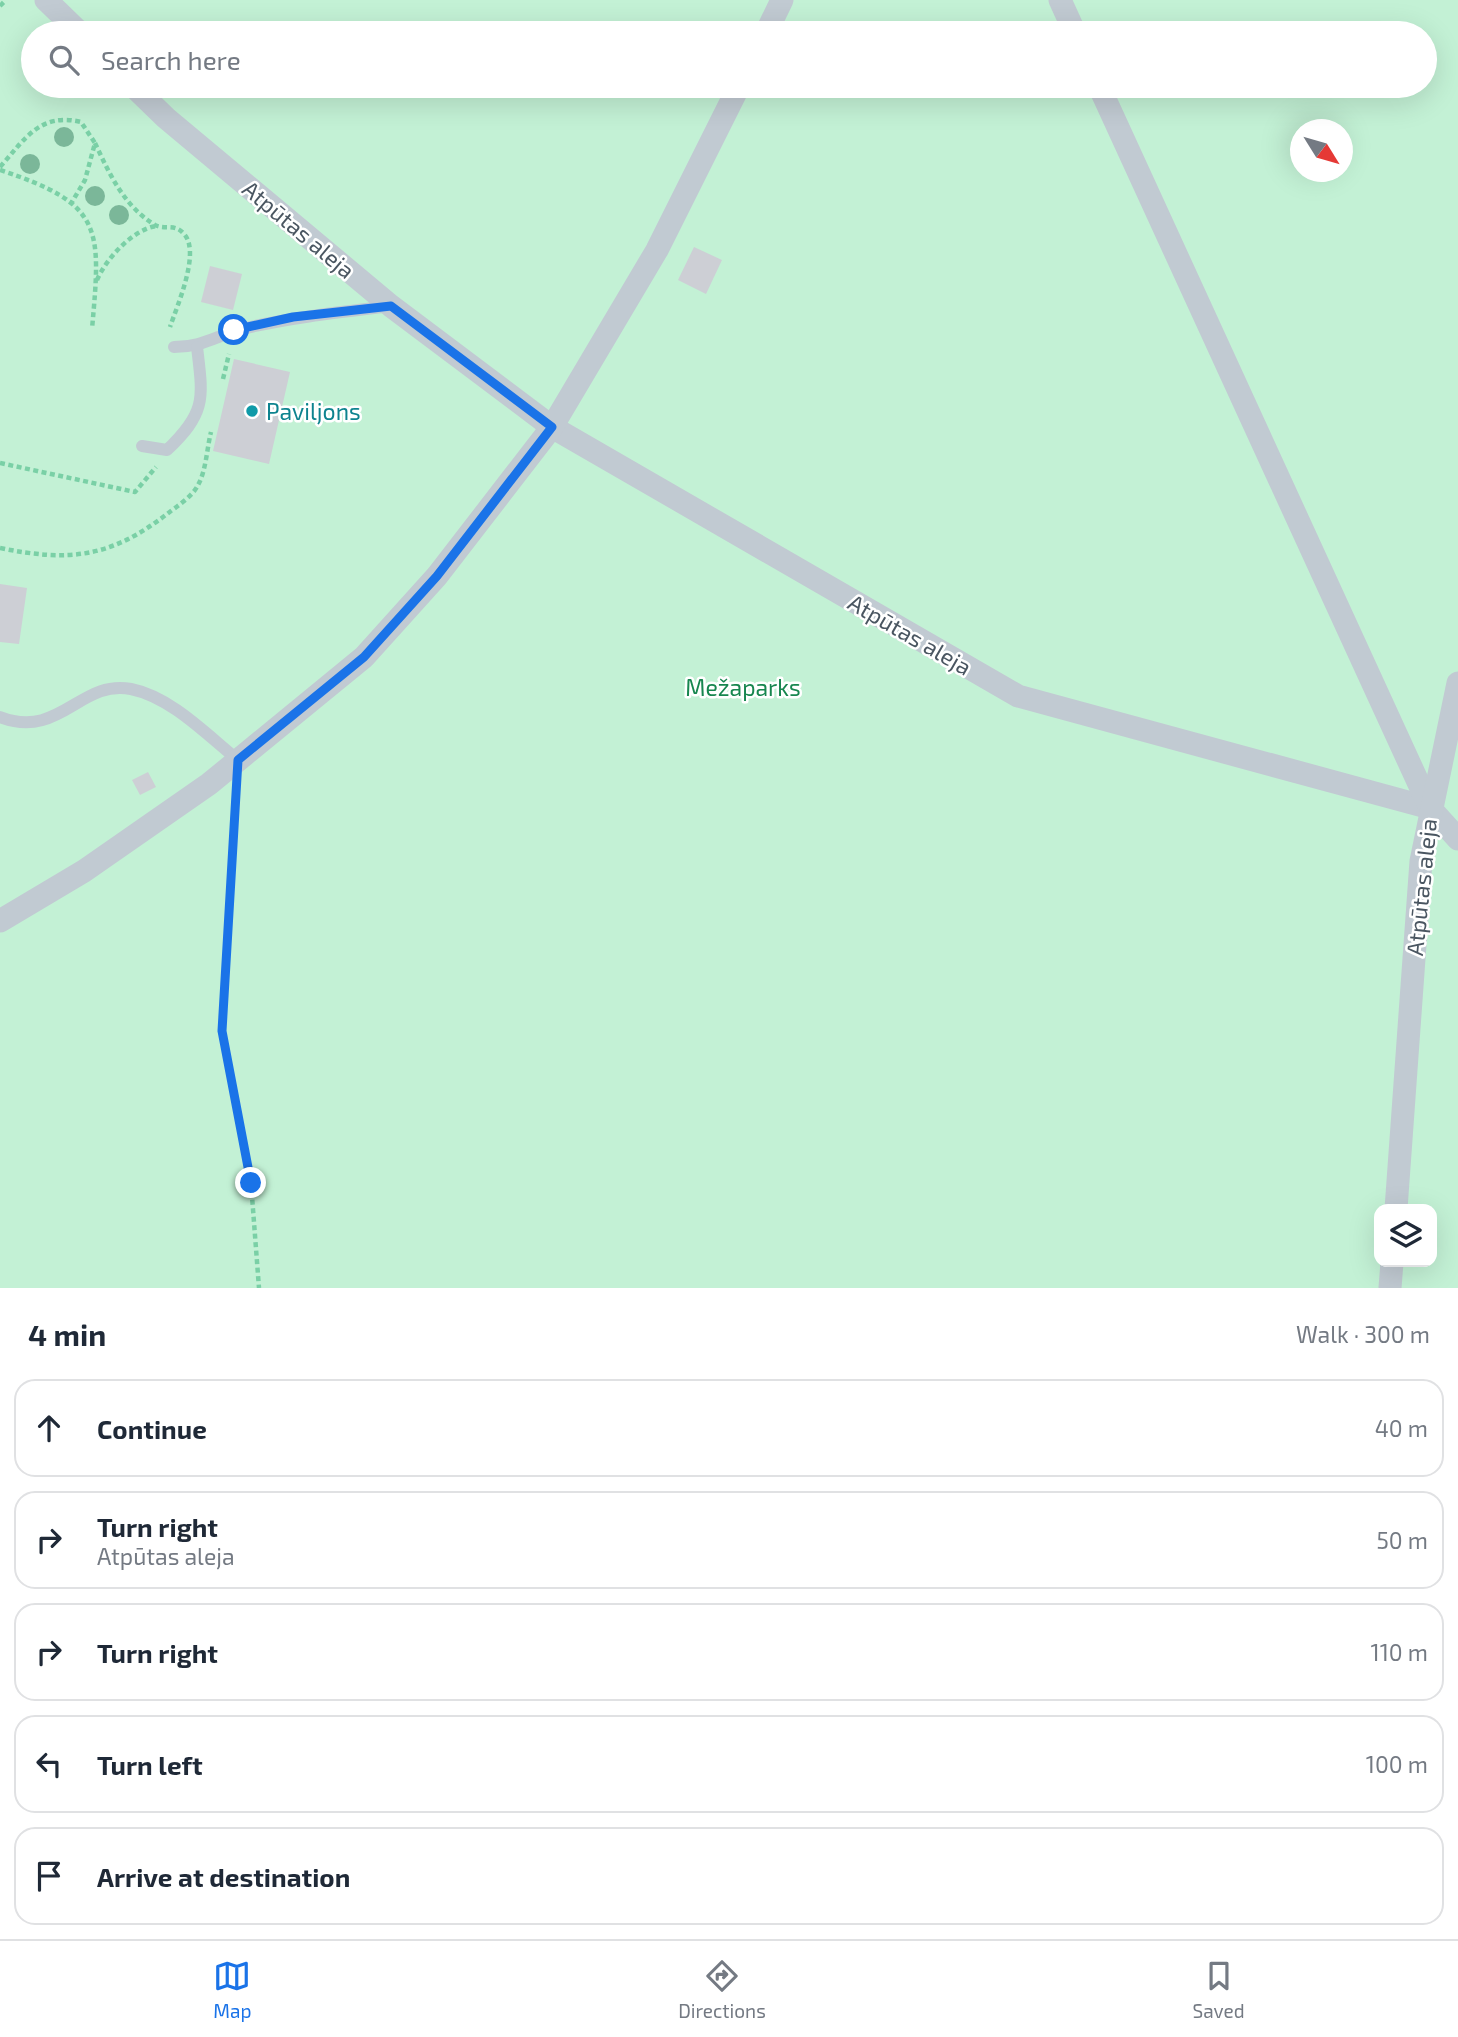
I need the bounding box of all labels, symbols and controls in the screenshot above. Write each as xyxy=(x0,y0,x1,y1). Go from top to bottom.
search box xyxy=(21,21,1437,98)
icon: search xyxy=(45,41,83,79)
text: Search here xyxy=(101,44,241,75)
north arrow xyxy=(1290,119,1353,182)
street label: Atpūtas aleja xyxy=(237,174,361,284)
route start xyxy=(218,314,249,345)
place label: Paviljons xyxy=(266,397,361,425)
marker: Paviljons xyxy=(244,403,260,419)
street label: Atpūtas aleja xyxy=(843,587,977,681)
park label: Mežaparks xyxy=(685,673,801,701)
street label: Atpūtas aleja xyxy=(1400,817,1442,957)
route end xyxy=(235,1167,266,1198)
map controls xyxy=(1374,1204,1437,1267)
button: layers xyxy=(1374,1204,1437,1267)
text: 4 min xyxy=(28,1316,106,1352)
text: Walk · 300 m xyxy=(1296,1320,1430,1348)
icon: ahead xyxy=(30,1409,68,1447)
text: Continue xyxy=(97,1413,207,1444)
text: 40 m xyxy=(1375,1414,1428,1442)
text: Turn right xyxy=(97,1511,218,1542)
icon: right xyxy=(30,1521,68,1559)
text: 50 m xyxy=(1377,1526,1428,1554)
text: Atpūtas aleja xyxy=(97,1542,235,1570)
icon: right xyxy=(30,1633,68,1671)
text: Turn right xyxy=(97,1637,218,1668)
text: 110 m xyxy=(1371,1638,1428,1666)
icon: left xyxy=(30,1745,68,1783)
text: Turn left xyxy=(97,1749,203,1780)
text: 100 m xyxy=(1366,1750,1428,1778)
icon: arrive xyxy=(30,1857,68,1895)
text: Arrive at destination xyxy=(97,1861,350,1892)
tab: Map xyxy=(213,1957,251,2022)
tab: Directions xyxy=(678,1957,766,2022)
tab: Saved xyxy=(1192,1957,1245,2022)

